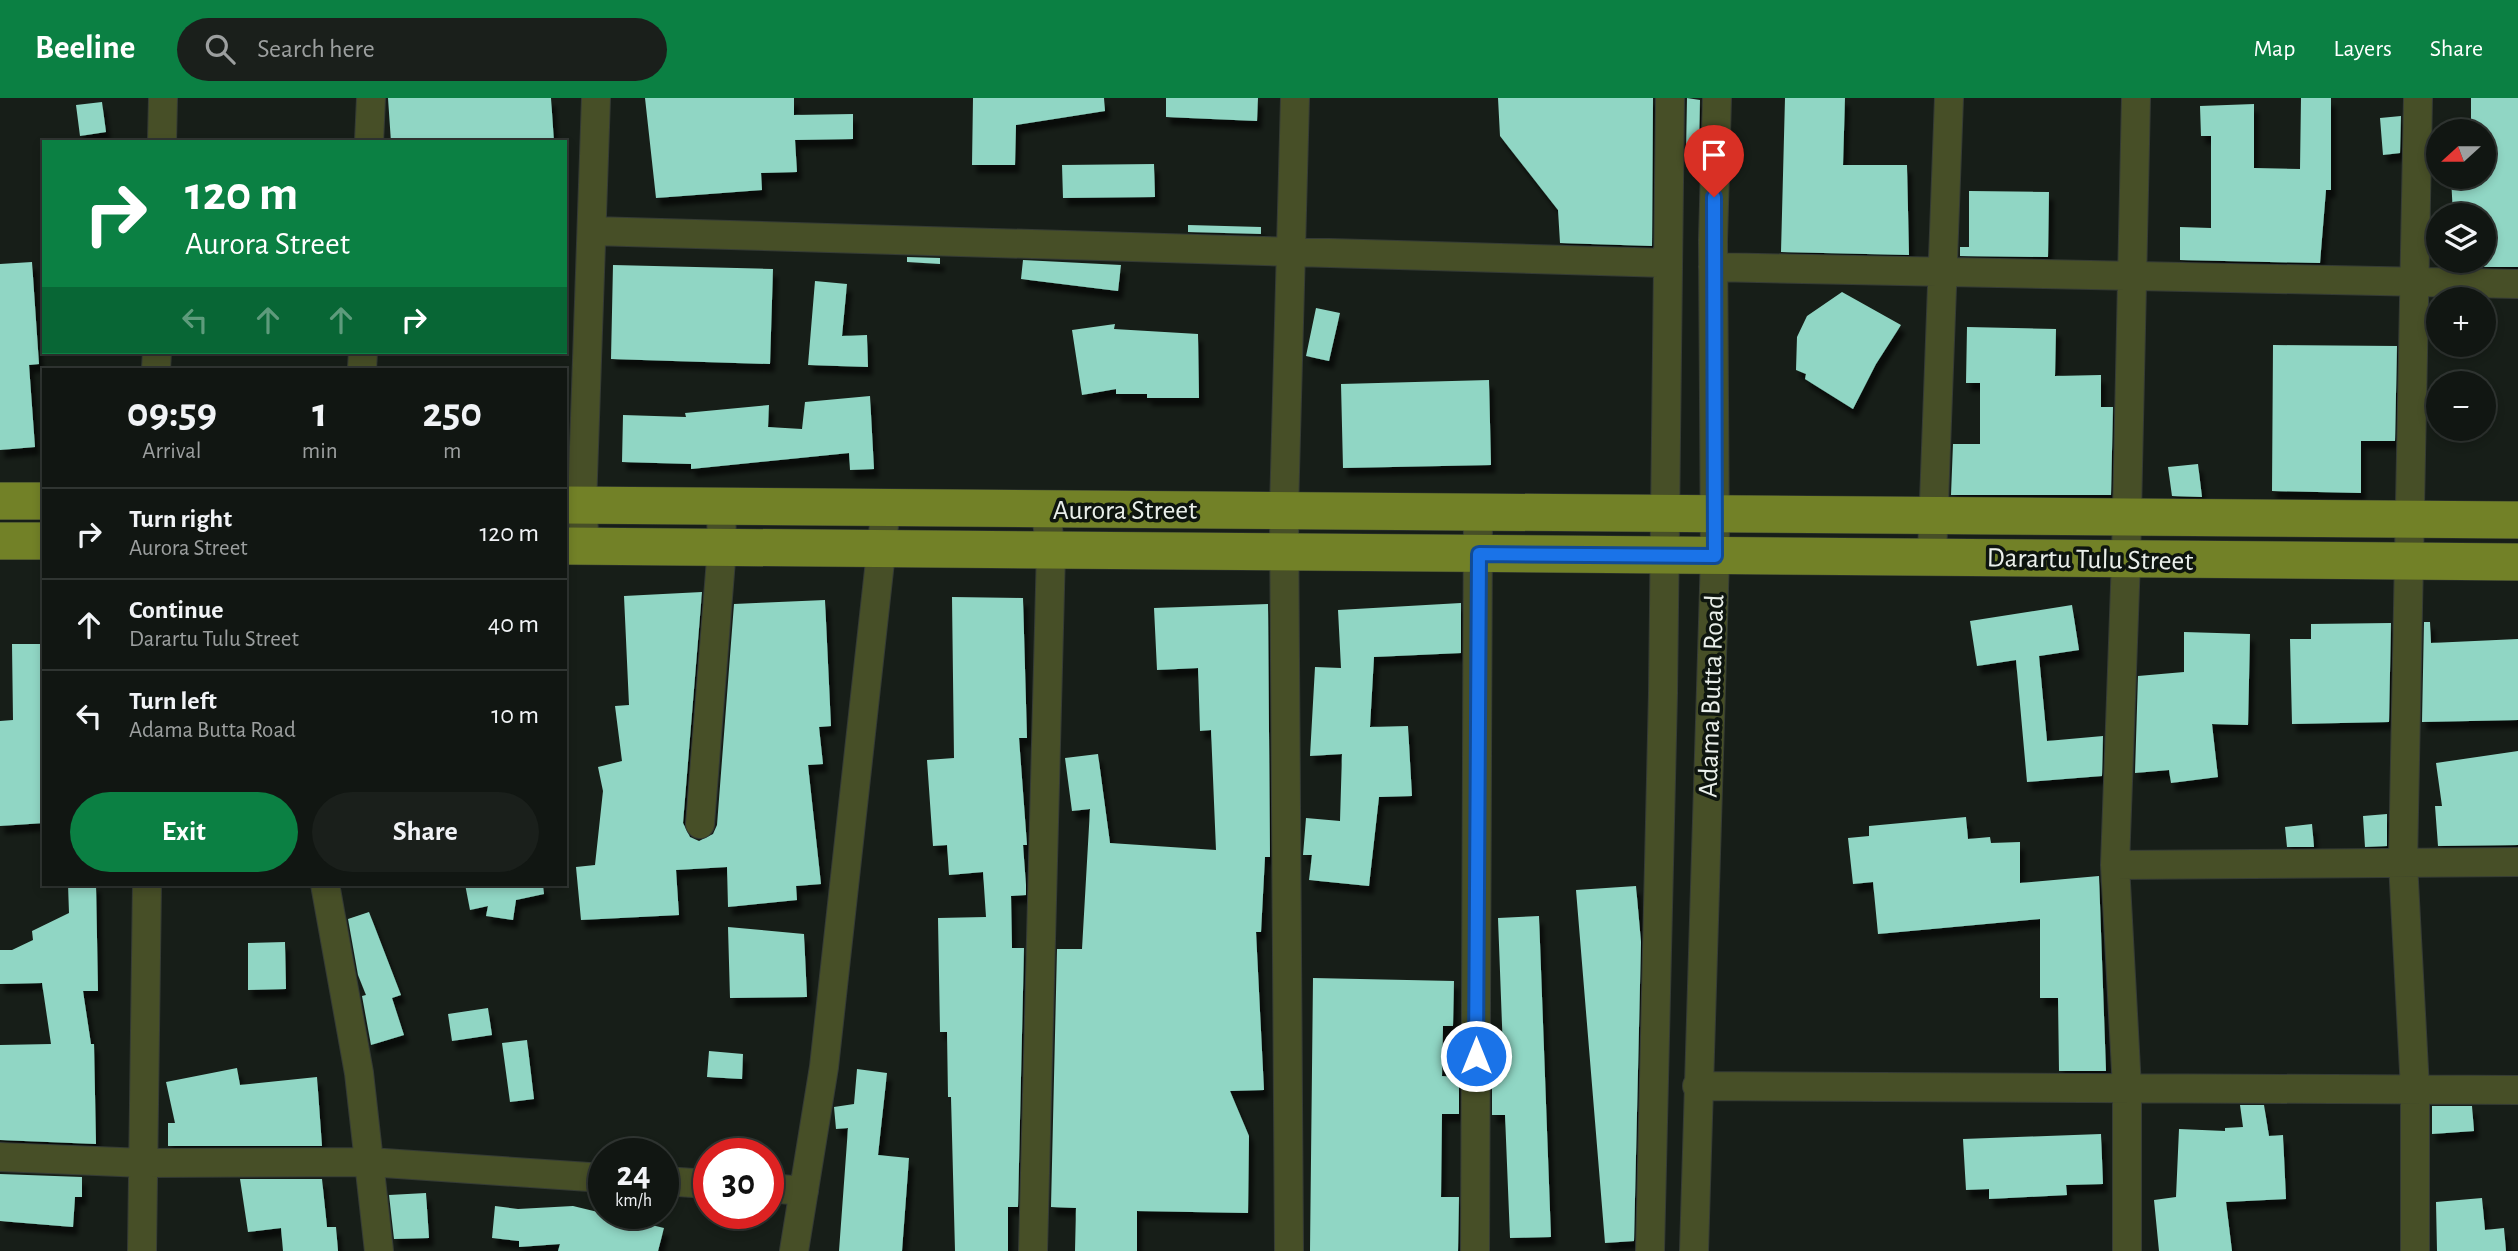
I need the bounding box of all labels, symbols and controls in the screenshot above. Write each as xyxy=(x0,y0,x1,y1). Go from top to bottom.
search box xyxy=(177,18,667,81)
icon: search xyxy=(201,30,239,68)
text: Beeline xyxy=(35,32,135,65)
text: Search here xyxy=(257,36,375,62)
text: Map xyxy=(2253,37,2295,61)
text: Layers xyxy=(2333,37,2392,61)
text: Share xyxy=(2430,37,2483,61)
north arrow xyxy=(2426,119,2496,189)
map controls xyxy=(2426,119,2496,441)
pin xyxy=(1684,125,1744,197)
icon: arrive xyxy=(1695,136,1733,174)
icon: right xyxy=(70,168,161,259)
text: 120 m xyxy=(185,170,298,219)
button: layers xyxy=(2426,203,2496,273)
text: Aurora Street xyxy=(185,228,350,260)
button: + xyxy=(2426,287,2496,357)
icon: left xyxy=(176,301,214,339)
icon: ahead xyxy=(249,301,287,339)
icon: ahead xyxy=(322,301,360,339)
icon: right xyxy=(395,301,433,339)
button: − xyxy=(2426,371,2496,441)
text: 09:59 xyxy=(127,392,217,434)
text: 1 xyxy=(312,392,327,434)
text: 250 xyxy=(422,392,482,434)
text: Arrival xyxy=(142,440,201,463)
text: min xyxy=(302,440,338,463)
text: m xyxy=(443,440,462,463)
street label: Aurora Street xyxy=(1053,497,1197,525)
text: Turn right xyxy=(129,506,232,532)
icon: right xyxy=(70,515,108,553)
text: 120 m xyxy=(479,520,539,546)
text: Aurora Street xyxy=(129,537,248,560)
street label: Darartu Tulu Street xyxy=(1986,544,2194,576)
street label: Adama Butta Road xyxy=(1694,594,1730,798)
text: Continue xyxy=(129,597,224,623)
icon: ahead xyxy=(70,606,108,644)
text: 40 m xyxy=(488,611,539,637)
text: Darartu Tulu Street xyxy=(129,628,299,651)
text: Turn left xyxy=(129,688,217,714)
icon: left xyxy=(70,697,108,735)
text: 10 m xyxy=(491,702,539,728)
text: Adama Butta Road xyxy=(129,719,296,742)
button: Exit xyxy=(70,792,298,872)
button: Share xyxy=(312,792,539,872)
position arrow xyxy=(1439,1019,1513,1093)
speed limit sign: 30 xyxy=(693,1138,784,1229)
text: 24 xyxy=(616,1157,651,1192)
text: km/h xyxy=(615,1192,652,1210)

